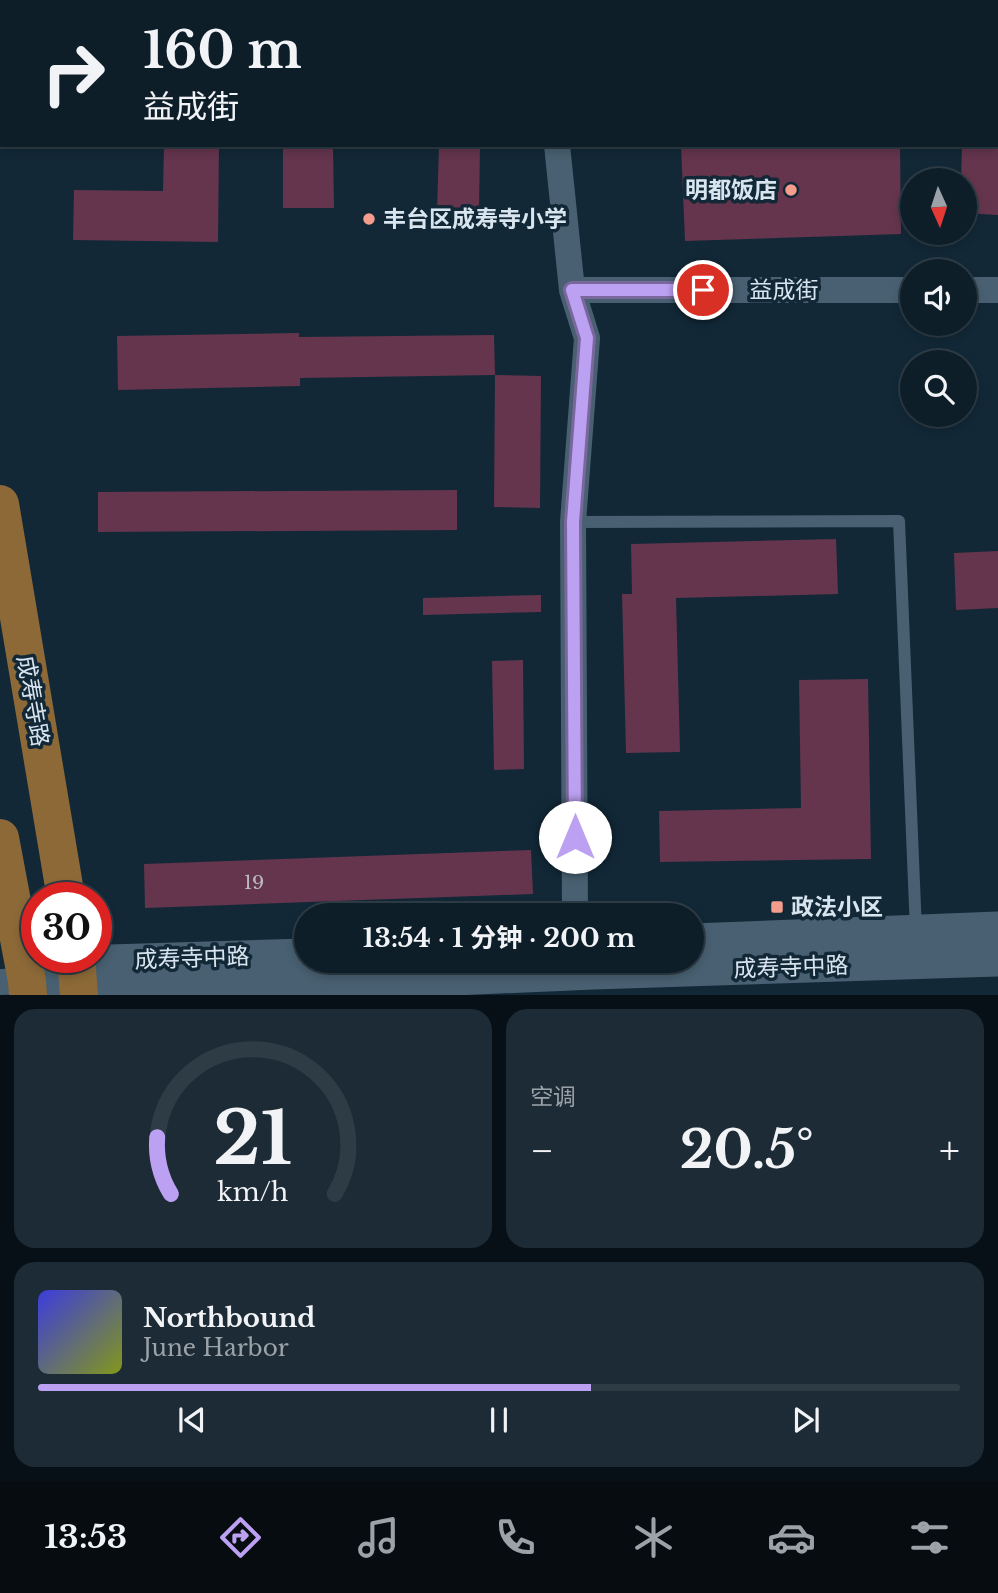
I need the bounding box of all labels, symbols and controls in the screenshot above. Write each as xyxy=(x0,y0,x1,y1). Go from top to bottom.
text: 160 m xyxy=(143,20,302,81)
icon: right xyxy=(28,28,119,119)
text: 益成街 xyxy=(143,87,239,127)
north arrow xyxy=(900,168,976,245)
map controls xyxy=(900,168,977,427)
place label: 明都饭店 xyxy=(685,176,777,204)
marker: 明都饭店 xyxy=(783,182,799,198)
place label: 丰台区成寿寺小学 xyxy=(383,205,567,233)
marker: 丰台区成寿寺小学 xyxy=(361,211,377,227)
button: sound xyxy=(900,259,977,336)
pin xyxy=(673,260,733,320)
icon: arrive xyxy=(684,271,722,309)
street label: 益成街 xyxy=(750,276,819,304)
button: search xyxy=(900,350,977,427)
street label: 成寿寺路 xyxy=(11,653,55,749)
position arrow xyxy=(538,800,612,874)
house number: 19 xyxy=(244,871,264,894)
speed limit sign: 30 xyxy=(21,882,112,973)
place label: 政法小区 xyxy=(791,893,883,921)
marker: 政法小区 xyxy=(769,899,785,915)
text: 13:54 · 1 分钟 · 200 m xyxy=(363,922,635,954)
street label: 成寿寺中路 xyxy=(134,942,250,974)
street label: 成寿寺中路 xyxy=(733,951,849,983)
text: 空调 xyxy=(530,1083,576,1111)
text: 21 xyxy=(213,1094,293,1185)
text: 20.5° xyxy=(680,1118,814,1182)
text: − xyxy=(530,1127,554,1174)
text: + xyxy=(939,1127,960,1174)
text: km/h xyxy=(218,1177,288,1208)
text: Northbound xyxy=(143,1302,315,1334)
text: June Harbor xyxy=(143,1334,289,1362)
icon: previous xyxy=(173,1401,211,1439)
icon: pause xyxy=(480,1401,518,1439)
icon: next xyxy=(787,1401,825,1439)
icon: directions xyxy=(216,1513,265,1562)
icon: music xyxy=(354,1513,403,1562)
icon: phone xyxy=(491,1513,540,1562)
icon: climate xyxy=(629,1513,678,1562)
icon: car xyxy=(767,1513,816,1562)
icon: filters xyxy=(905,1513,954,1562)
text: 13:53 xyxy=(44,1517,127,1557)

